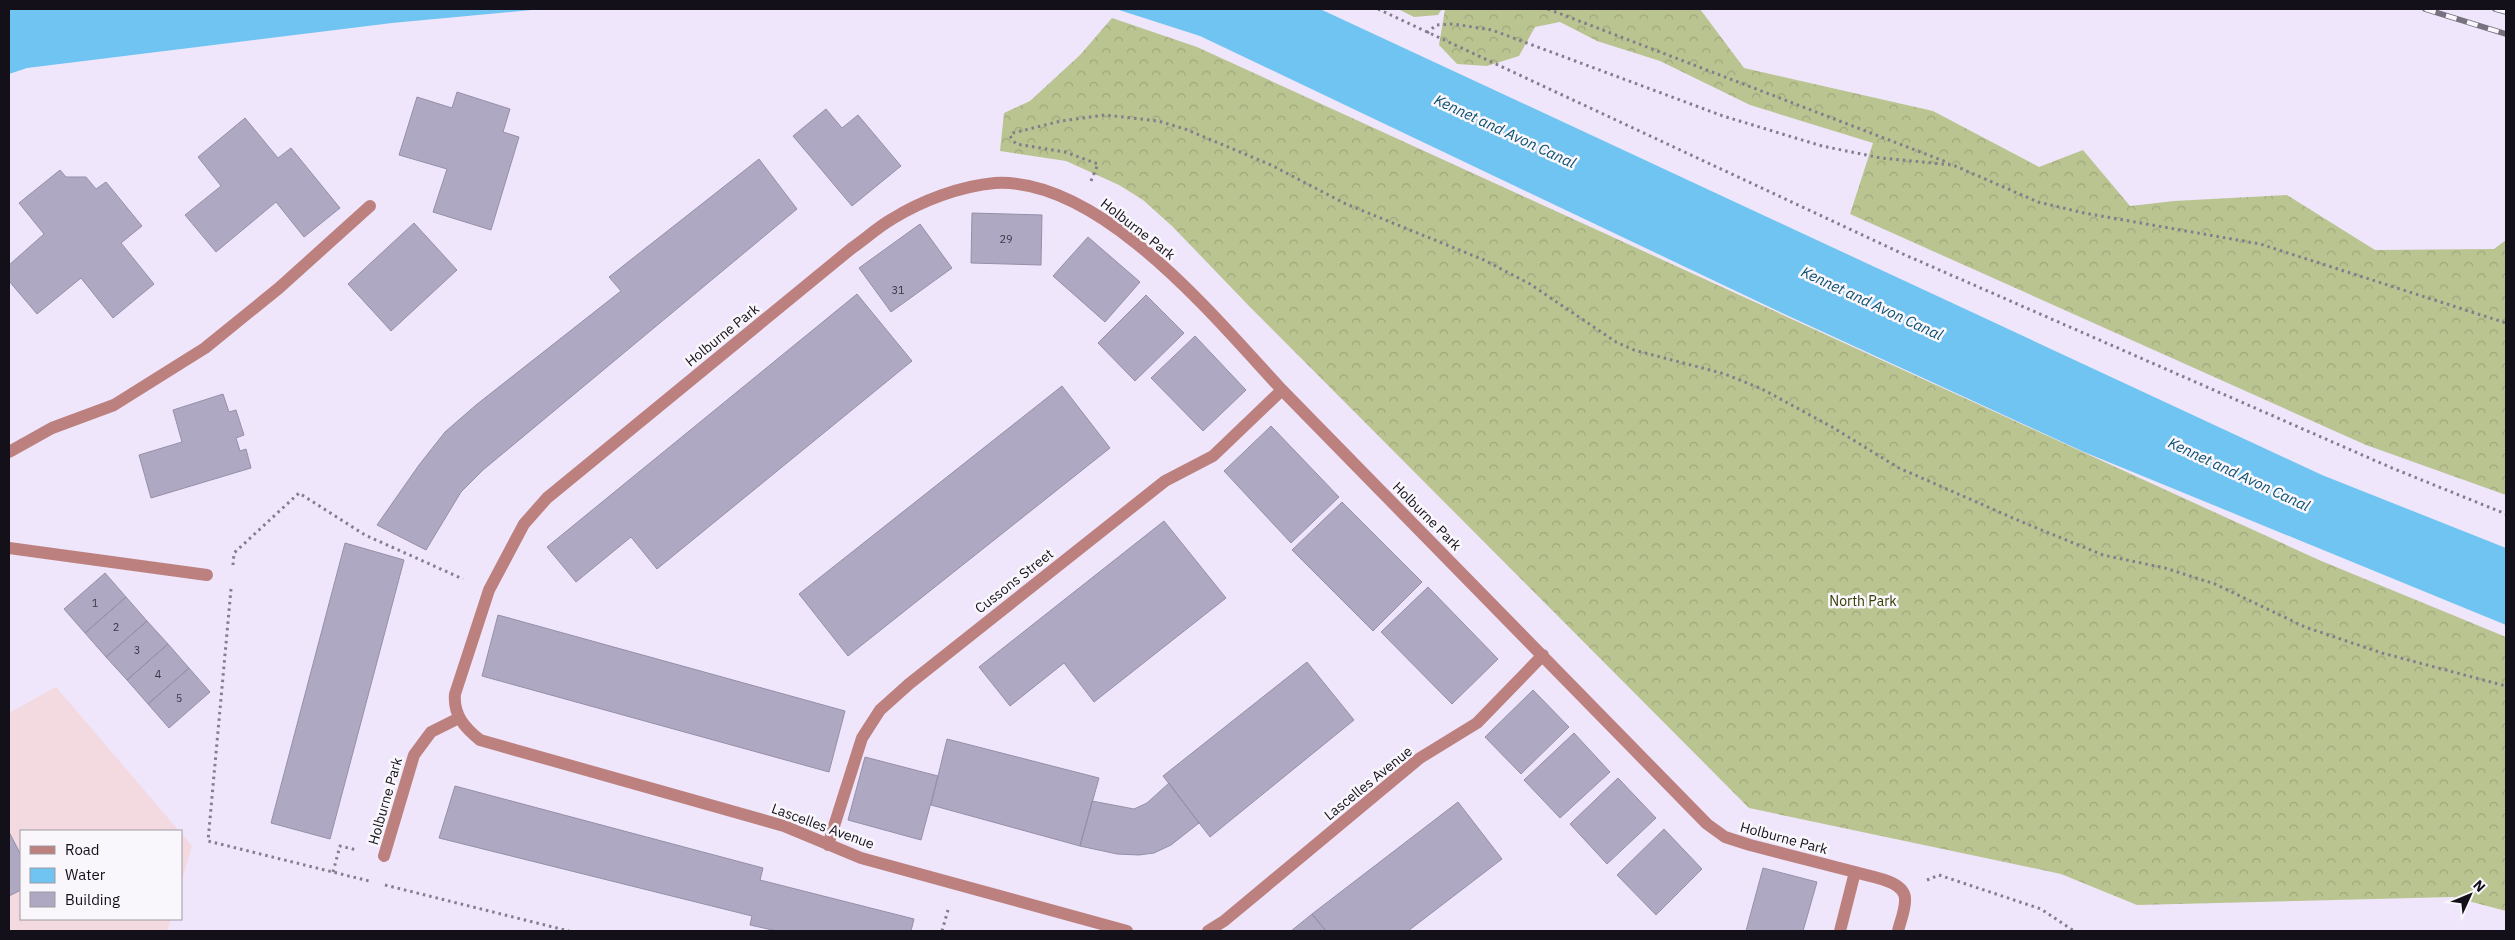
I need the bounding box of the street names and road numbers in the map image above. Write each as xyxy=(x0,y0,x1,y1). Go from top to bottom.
street label: Holburne Park xyxy=(1097,194,1179,264)
street label: Holburne Park xyxy=(681,299,763,370)
street label: Holburne Park xyxy=(1389,478,1466,555)
street label: Cussons Street xyxy=(971,545,1057,617)
street label: Lascelles Avenue xyxy=(1320,742,1416,824)
street label: Holburne Park xyxy=(364,755,406,847)
street label: Lascelles Avenue xyxy=(769,799,877,853)
street label: Holburne Park xyxy=(1738,818,1830,859)

